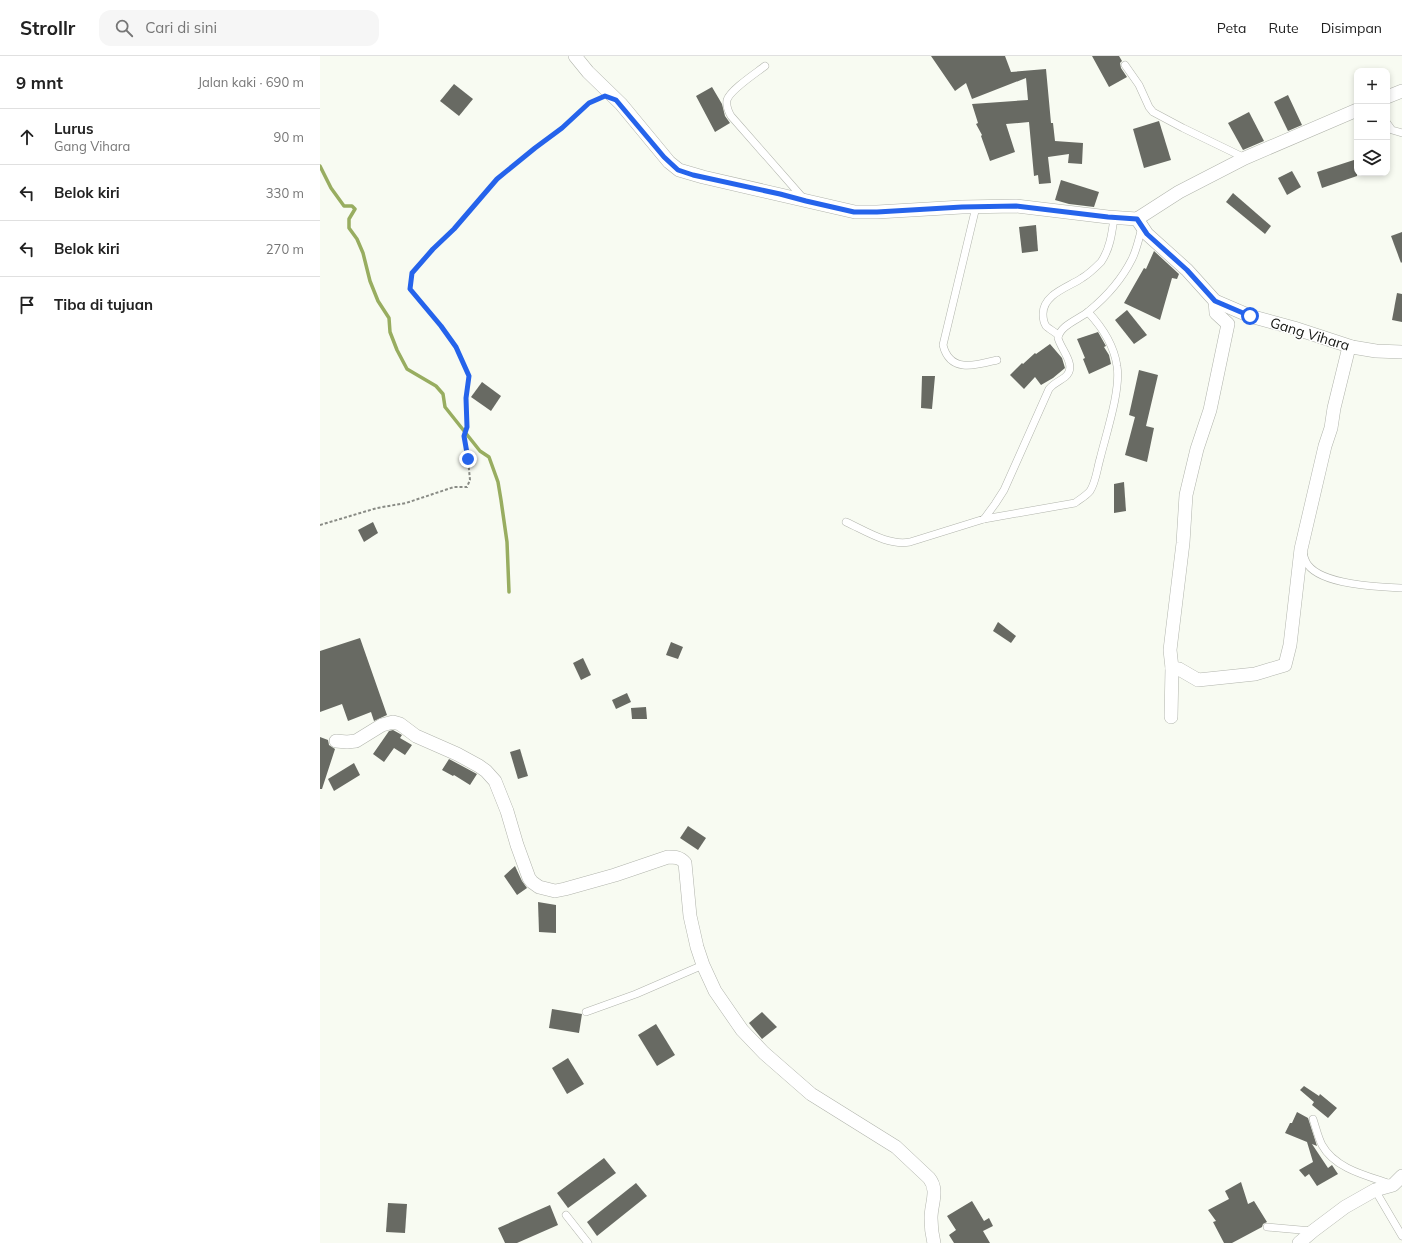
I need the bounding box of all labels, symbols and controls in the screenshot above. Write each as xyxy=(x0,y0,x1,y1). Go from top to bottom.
search box xyxy=(99,10,379,46)
text: Strollr xyxy=(20,16,75,40)
icon: search xyxy=(113,17,135,39)
text: Cari di sini xyxy=(145,18,217,37)
text: Peta xyxy=(1217,19,1246,37)
text: Rute xyxy=(1268,19,1299,37)
text: Disimpan xyxy=(1321,19,1382,37)
map controls xyxy=(1354,68,1390,176)
button: + xyxy=(1354,68,1390,104)
text: 9 mnt xyxy=(16,72,63,93)
text: Jalan kaki · 690 m xyxy=(198,74,304,90)
button: − xyxy=(1354,104,1390,140)
text: Lurus xyxy=(54,119,94,138)
icon: ahead xyxy=(16,126,38,148)
text: 90 m xyxy=(274,129,304,145)
text: Gang Vihara xyxy=(54,138,130,154)
button: layers xyxy=(1354,140,1390,176)
icon: left xyxy=(16,182,38,204)
text: Belok kiri xyxy=(54,183,120,202)
text: 330 m xyxy=(266,185,304,201)
icon: left xyxy=(16,238,38,260)
text: Belok kiri xyxy=(54,239,120,258)
text: 270 m xyxy=(266,241,304,257)
icon: arrive xyxy=(16,294,38,316)
text: Tiba di tujuan xyxy=(54,295,153,314)
route start xyxy=(1241,307,1259,325)
street label: Gang Vihara xyxy=(1268,313,1352,355)
route end xyxy=(459,450,477,468)

